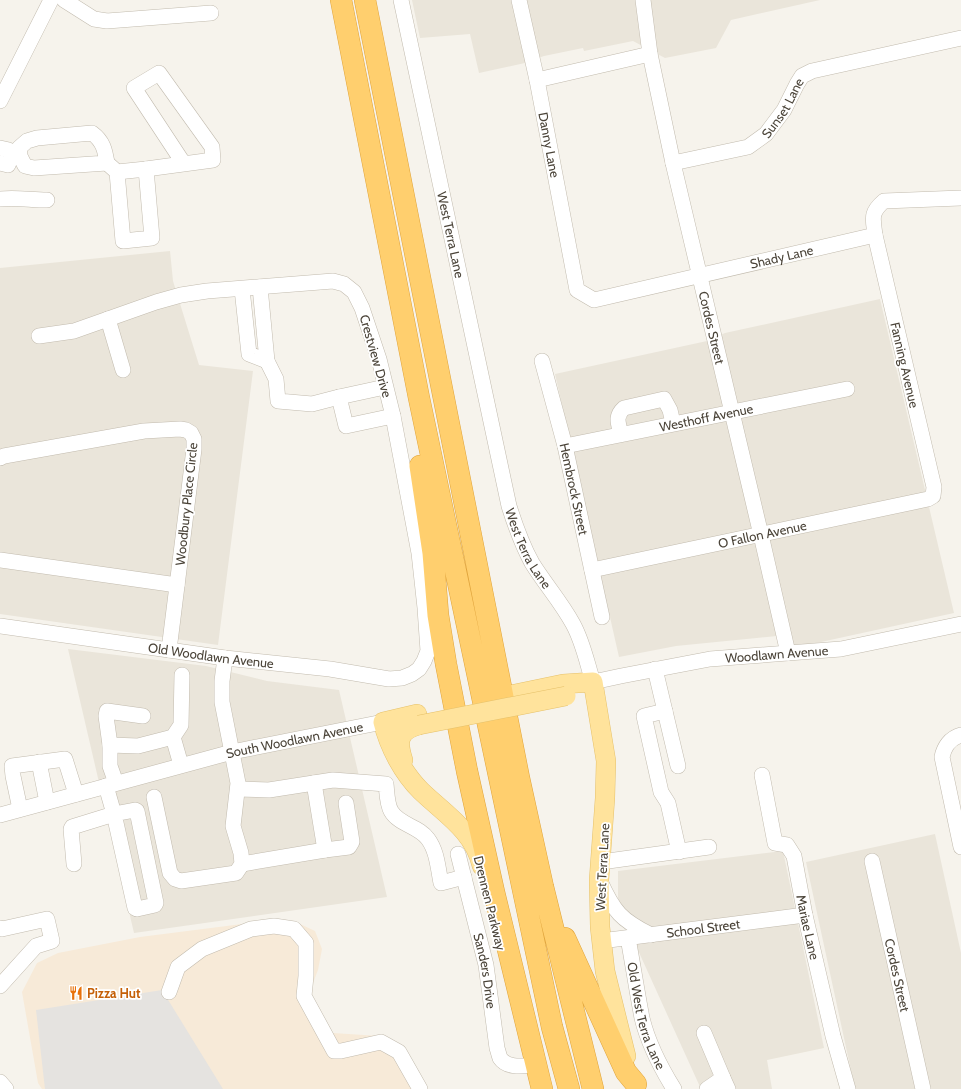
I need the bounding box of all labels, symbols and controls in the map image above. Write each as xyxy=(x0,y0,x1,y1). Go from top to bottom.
street label: Sunset Lane xyxy=(758,74,807,141)
street label: Danny Lane xyxy=(535,111,563,179)
street label: West Terra Lane xyxy=(434,190,468,280)
street label: Shady Lane xyxy=(748,242,815,272)
street label: Cordes Street xyxy=(696,289,728,366)
street label: Crestview Drive xyxy=(357,313,396,400)
street label: Fanning Avenue xyxy=(887,321,923,410)
street label: Westhoff Avenue xyxy=(658,400,755,435)
street label: Woodbury Place Circle xyxy=(172,441,200,566)
street label: Hembrock Street xyxy=(557,442,592,537)
street label: West Terra Lane xyxy=(502,506,555,592)
street label: O Fallon Avenue xyxy=(717,517,808,551)
street label: Old Woodlawn Avenue xyxy=(147,639,275,671)
street label: Woodlawn Avenue xyxy=(724,642,829,666)
street label: South Woodlawn Avenue xyxy=(224,718,365,761)
street label: West Terra Lane xyxy=(592,822,612,911)
street label: Drennen Parkway xyxy=(471,854,510,952)
street label: Mariae Lane xyxy=(793,893,823,962)
street label: School Street xyxy=(665,915,742,941)
street label: Sanders Drive xyxy=(470,931,500,1010)
street label: Cordes Street xyxy=(882,937,914,1014)
street label: Old West Terra Lane xyxy=(624,961,669,1072)
restaurant icon: Pizza Hut xyxy=(68,985,84,1001)
place label: Pizza Hut xyxy=(87,985,141,1001)

